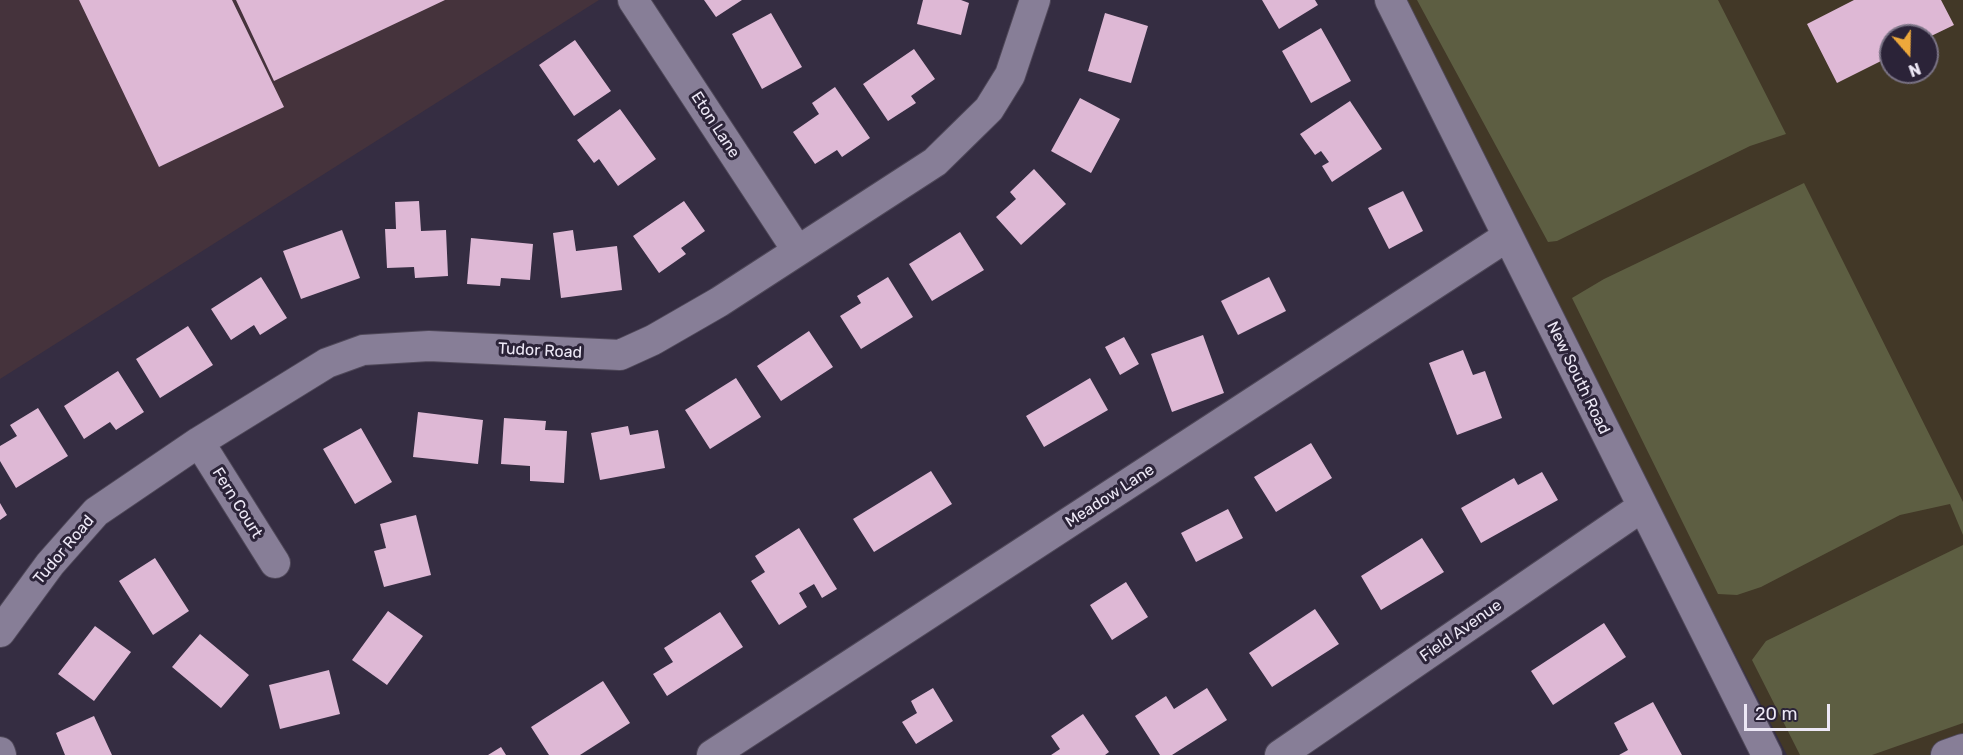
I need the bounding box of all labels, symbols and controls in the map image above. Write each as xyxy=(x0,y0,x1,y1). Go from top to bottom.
north arrow xyxy=(1879,24,1939,84)
text: N xyxy=(1906,59,1923,80)
street label: Eton Lane xyxy=(686,88,744,162)
street label: New South Road xyxy=(1542,318,1614,438)
street label: Tudor Road xyxy=(497,339,583,363)
street label: Meadow Lane xyxy=(1062,460,1158,532)
street label: Fern Court xyxy=(208,464,266,542)
street label: Tudor Road xyxy=(30,512,98,588)
street label: Field Avenue xyxy=(1416,596,1506,666)
scale bar xyxy=(1747,692,1832,730)
text: 20 m xyxy=(1755,703,1797,725)

